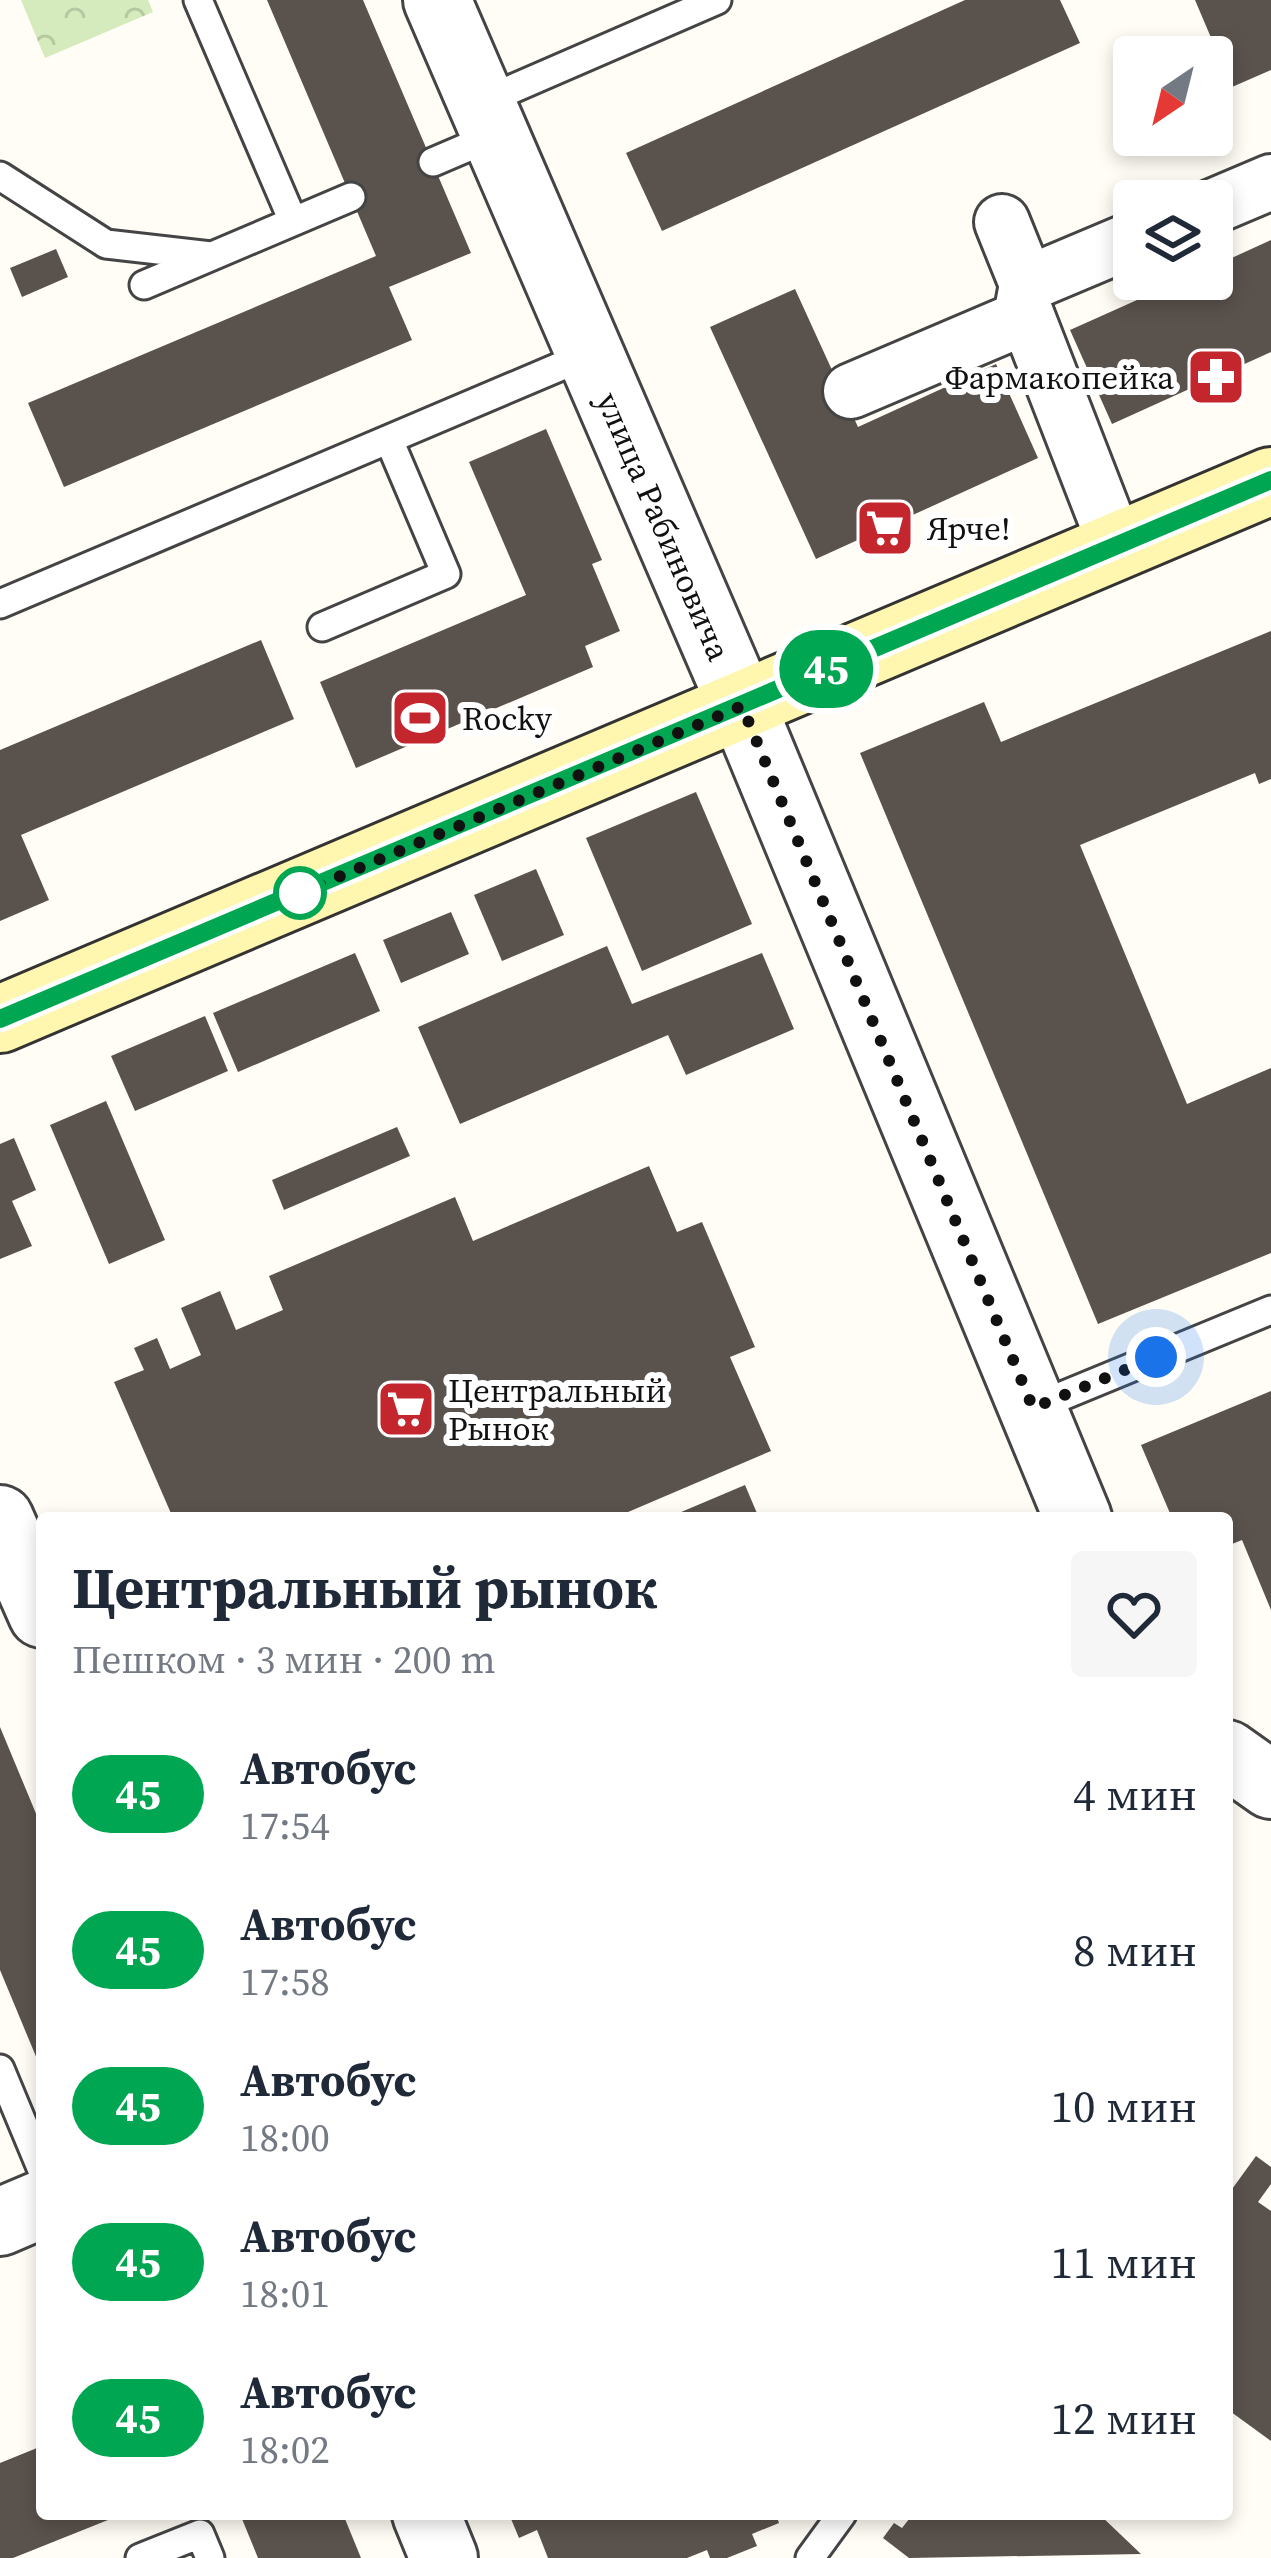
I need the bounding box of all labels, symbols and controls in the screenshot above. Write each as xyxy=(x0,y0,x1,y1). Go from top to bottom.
north arrow xyxy=(1113,36,1233,156)
map controls xyxy=(1113,36,1233,300)
button: layers xyxy=(1113,180,1233,300)
pharmacy icon: Фармакопейка xyxy=(1185,346,1247,408)
place label: Фармакопейка xyxy=(945,355,1174,400)
street label: улица Рабиновича xyxy=(586,385,742,668)
supermarket icon: Ярче! xyxy=(854,497,916,559)
place label: Ярче! xyxy=(927,506,1010,551)
line badge: 45 xyxy=(772,630,880,708)
text: 45 xyxy=(803,640,849,698)
sports icon: Rocky xyxy=(389,687,451,749)
place label: Rocky xyxy=(462,696,552,741)
unlabelled marker xyxy=(275,868,325,918)
your location xyxy=(1126,1327,1186,1387)
place label: Центральный Рынок xyxy=(448,1368,667,1451)
supermarket icon: Центральный Рынок xyxy=(375,1378,437,1440)
text: Центральный рынок xyxy=(72,1549,657,1627)
button: heart xyxy=(1071,1551,1197,1677)
text: Пешком · 3 мин · 200 m xyxy=(72,1633,496,1686)
text: Автобус xyxy=(240,1737,417,1799)
text: 4 мин xyxy=(1073,1763,1197,1825)
text: 45 xyxy=(115,1765,161,1823)
text: 17:54 xyxy=(240,1799,330,1852)
text: Автобус xyxy=(240,1893,417,1955)
text: 8 мин xyxy=(1073,1919,1197,1981)
text: 45 xyxy=(115,1921,161,1979)
text: 17:58 xyxy=(240,1955,330,2008)
text: Автобус xyxy=(240,2049,417,2111)
text: 10 мин xyxy=(1051,2075,1197,2137)
text: 45 xyxy=(115,2077,161,2135)
text: 18:00 xyxy=(240,2111,330,2164)
text: Автобус xyxy=(240,2205,417,2267)
text: 11 мин xyxy=(1051,2231,1197,2293)
text: 45 xyxy=(115,2233,161,2291)
text: 18:01 xyxy=(240,2267,330,2320)
text: Автобус xyxy=(240,2361,417,2423)
text: 12 мин xyxy=(1051,2387,1197,2449)
text: 45 xyxy=(115,2389,161,2447)
text: 18:02 xyxy=(240,2423,330,2476)

